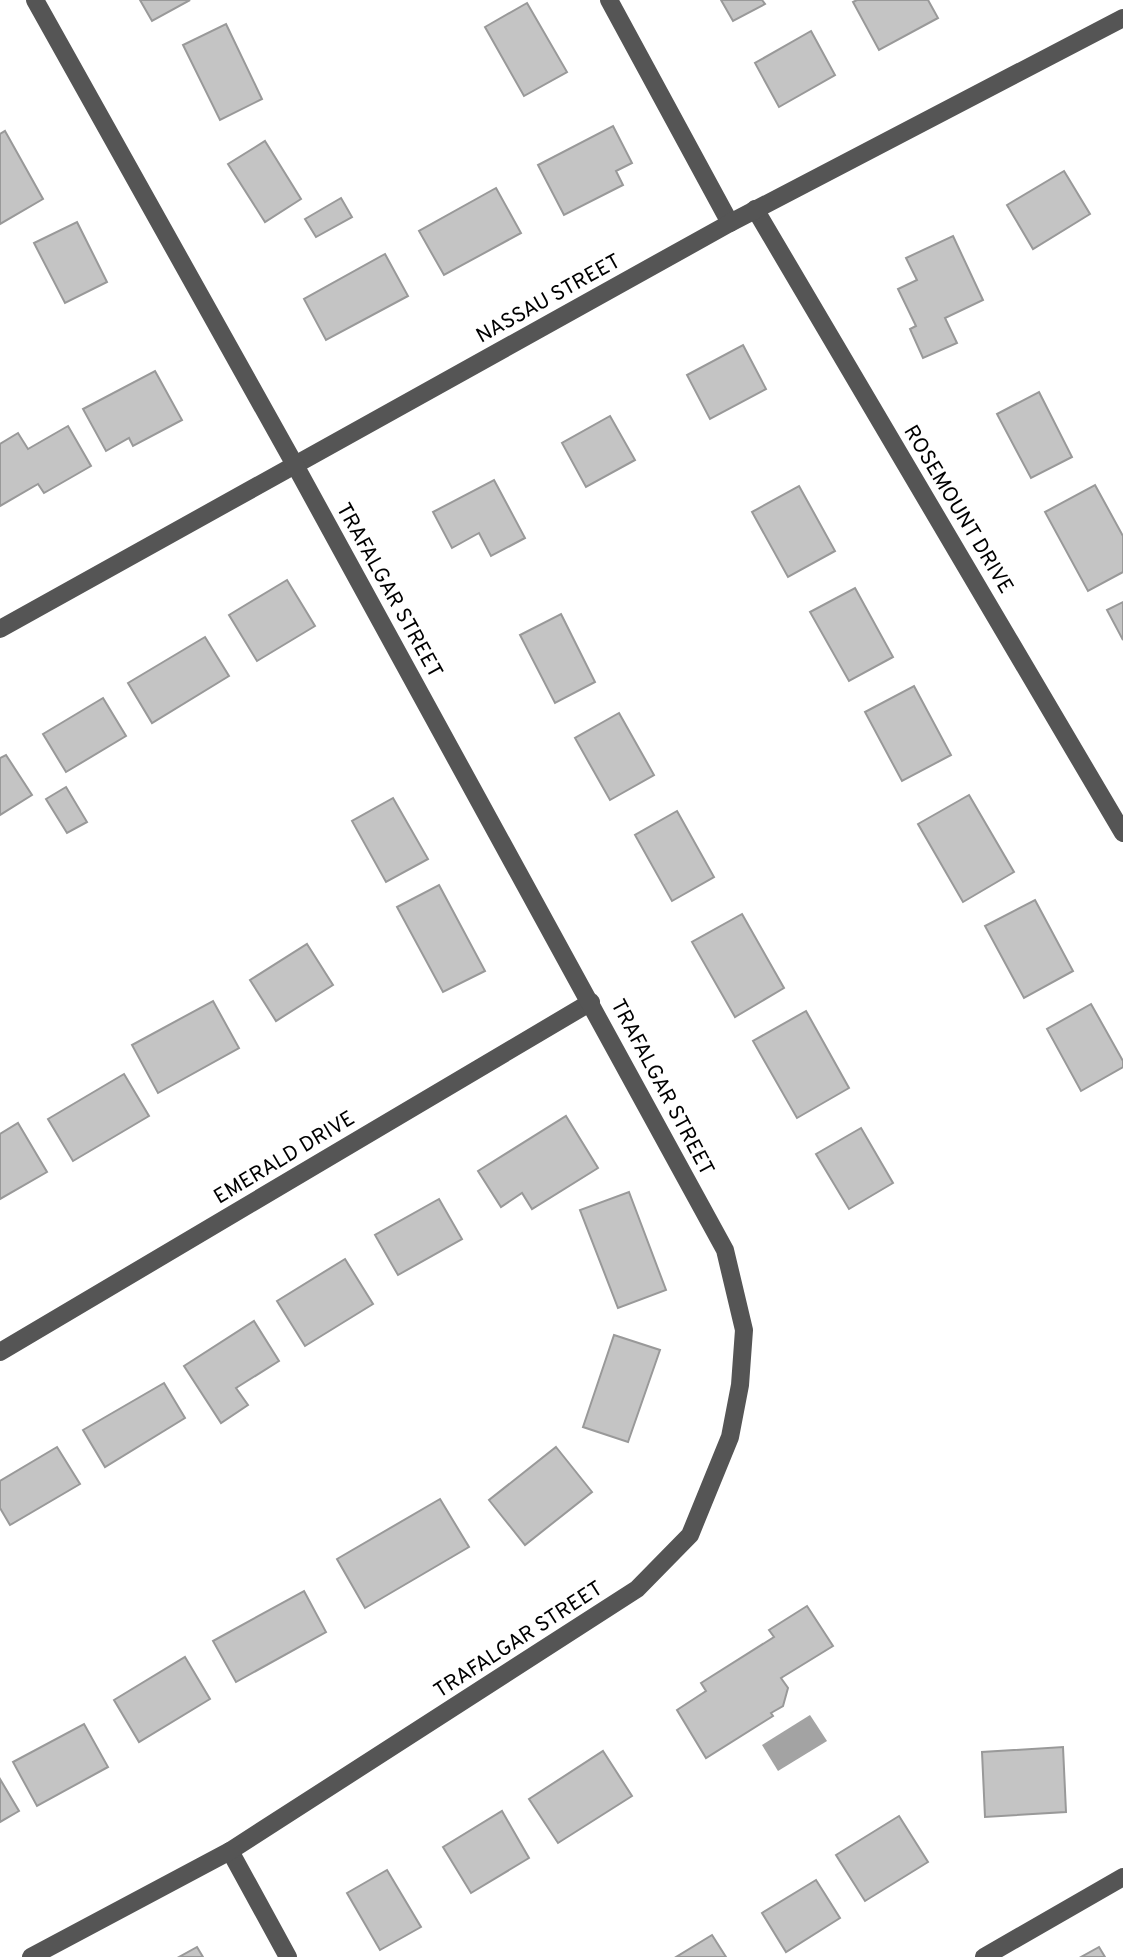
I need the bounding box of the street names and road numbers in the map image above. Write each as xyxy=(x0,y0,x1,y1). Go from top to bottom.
street label: NASSAU STREET xyxy=(472,248,626,350)
street label: ROSEMOUNT DRIVE xyxy=(897,421,1019,599)
street label: TRAFALGAR STREET xyxy=(329,498,448,683)
street label: TRAFALGAR STREET xyxy=(604,995,720,1181)
street label: EMERALD DRIVE xyxy=(209,1106,360,1211)
street label: TRAFALGAR STREET xyxy=(429,1576,608,1705)

